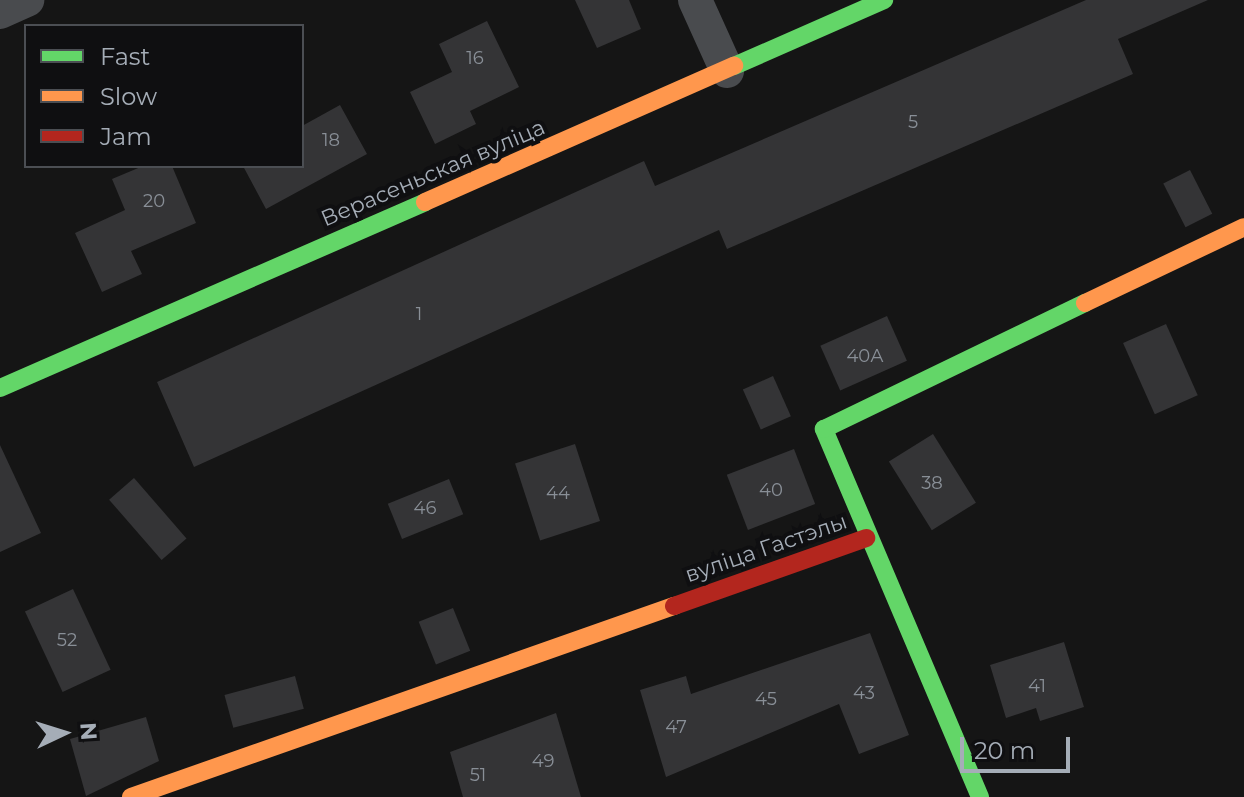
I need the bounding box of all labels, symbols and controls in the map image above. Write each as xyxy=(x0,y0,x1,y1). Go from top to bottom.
legend xyxy=(24,24,304,168)
text: Fast xyxy=(100,42,150,71)
house number: 16 xyxy=(466,47,484,69)
text: Slow xyxy=(100,82,157,111)
house number: 5 xyxy=(908,111,918,133)
street label: Верасеньская вуліца xyxy=(317,114,549,232)
text: Jam xyxy=(100,122,152,151)
house number: 18 xyxy=(322,129,340,151)
house number: 20 xyxy=(143,190,165,212)
house number: 1 xyxy=(416,303,422,325)
house number: 40А xyxy=(846,345,884,367)
house number: 38 xyxy=(921,472,943,494)
house number: 40 xyxy=(759,479,783,501)
house number: 44 xyxy=(546,482,570,504)
house number: 46 xyxy=(414,497,436,519)
street label: вуліца Гастэлы xyxy=(681,508,851,588)
house number: 52 xyxy=(57,629,77,651)
house number: 41 xyxy=(1028,675,1046,697)
house number: 43 xyxy=(853,682,875,704)
house number: 45 xyxy=(755,688,777,710)
north arrow xyxy=(24,693,104,773)
house number: 47 xyxy=(665,716,687,738)
text: N xyxy=(74,721,103,741)
scale bar xyxy=(964,721,1074,771)
text: 20 m xyxy=(974,736,1035,765)
house number: 49 xyxy=(532,750,554,772)
house number: 51 xyxy=(470,764,486,786)

